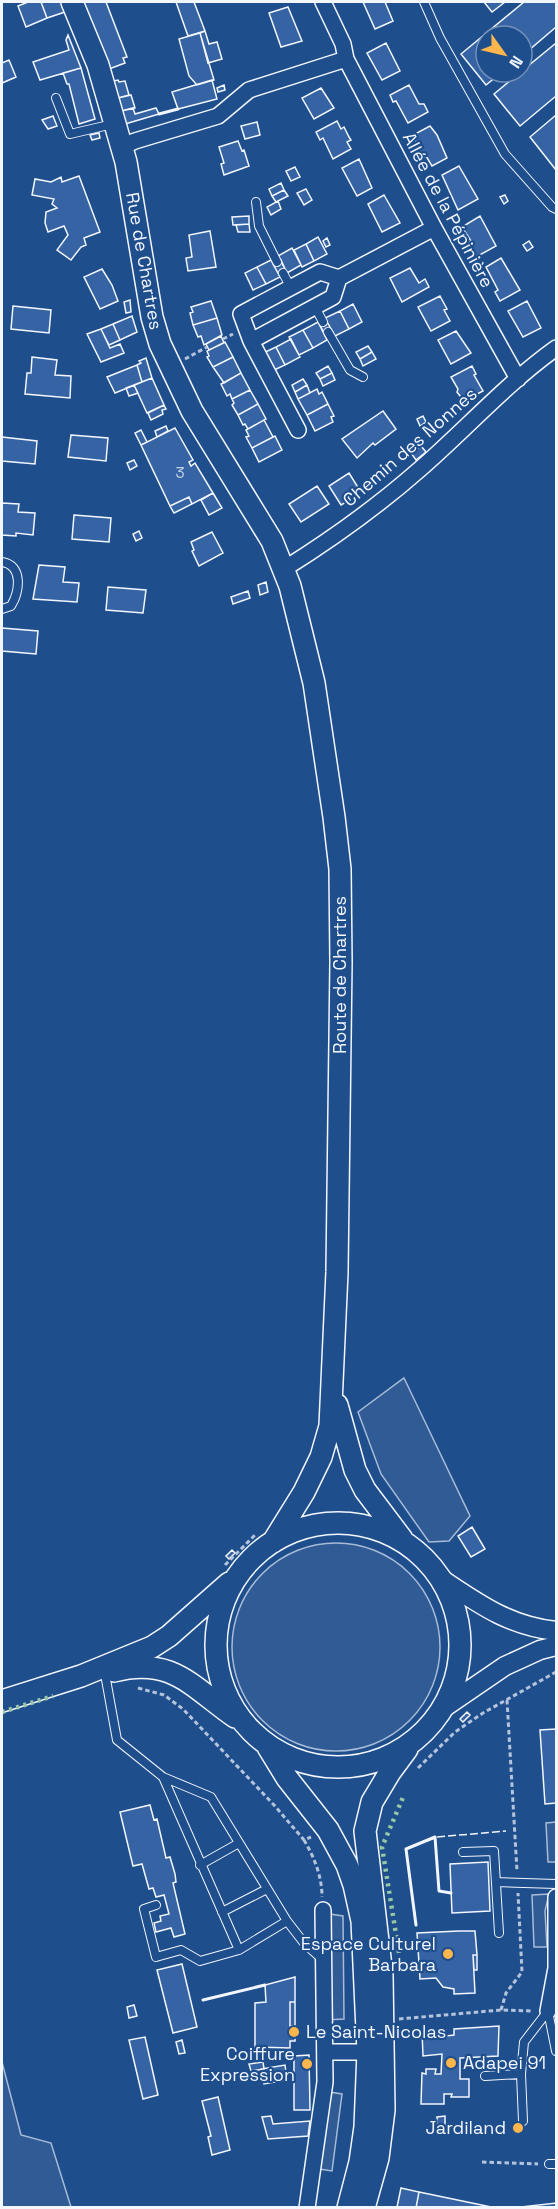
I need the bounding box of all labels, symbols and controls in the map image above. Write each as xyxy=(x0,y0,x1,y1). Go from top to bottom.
north arrow xyxy=(474,24,534,84)
text: N xyxy=(504,52,528,72)
street label: Allée de la Pépinière xyxy=(398,128,499,291)
street label: Rue de Chartres xyxy=(121,190,168,331)
street label: Chemin des Nonnes xyxy=(338,382,482,511)
house number: 3 xyxy=(175,463,185,482)
street label: Route de Chartres xyxy=(328,896,351,1054)
place label: Espace Culturel Barbara xyxy=(301,1932,436,1976)
marker: Espace Culturel Barbara xyxy=(441,1947,455,1961)
place label: Le Saint-Nicolas xyxy=(306,2020,446,2043)
marker: Le Saint-Nicolas xyxy=(287,2025,301,2039)
place label: Coiffure Expression xyxy=(200,2042,295,2086)
place label: Adapei 91 xyxy=(463,2051,546,2074)
marker: Adapei 91 xyxy=(444,2056,458,2070)
marker: Coiffure Expression xyxy=(300,2057,314,2071)
place label: Jardiland xyxy=(426,2116,506,2139)
marker: Jardiland xyxy=(511,2121,525,2135)

